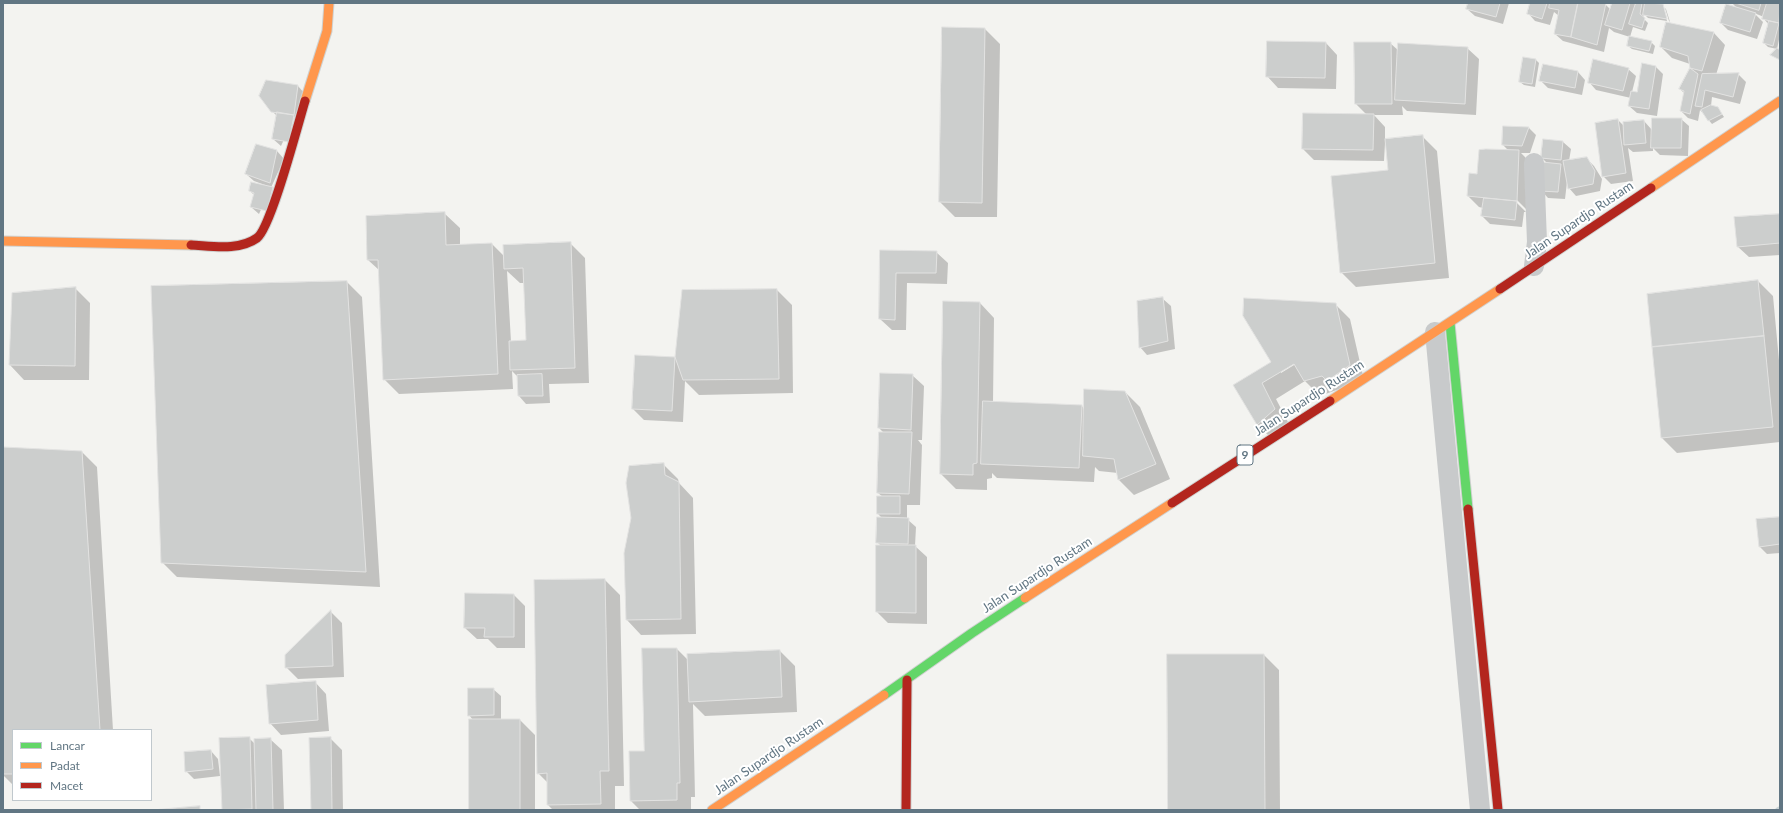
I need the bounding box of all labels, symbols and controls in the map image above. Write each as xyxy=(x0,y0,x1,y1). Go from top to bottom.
street label: Jalan Supardjo Rustam xyxy=(1522,178,1636,262)
street label: Jalan Supardjo Rustam xyxy=(1251,357,1367,439)
road number: 9 xyxy=(1237,445,1253,465)
street label: Jalan Supardjo Rustam xyxy=(979,534,1095,616)
street label: Jalan Supardjo Rustam xyxy=(712,714,826,798)
legend xyxy=(12,729,152,801)
text: Lancar xyxy=(50,738,85,753)
text: Padat xyxy=(50,758,80,773)
text: Macet xyxy=(50,778,83,793)

